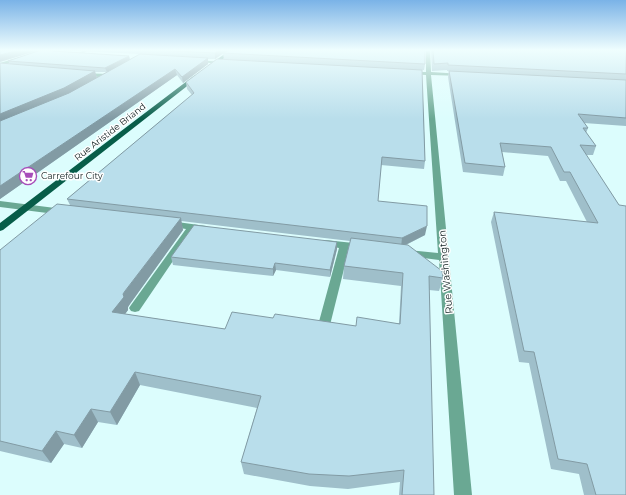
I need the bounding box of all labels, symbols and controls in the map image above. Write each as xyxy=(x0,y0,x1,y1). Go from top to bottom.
street label: Rue Aristide Briand xyxy=(72,100,148,163)
supermarket icon: Carrefour City xyxy=(18,166,38,186)
place label: Carrefour City xyxy=(41,170,103,181)
street label: Rue Washington xyxy=(435,230,456,314)

